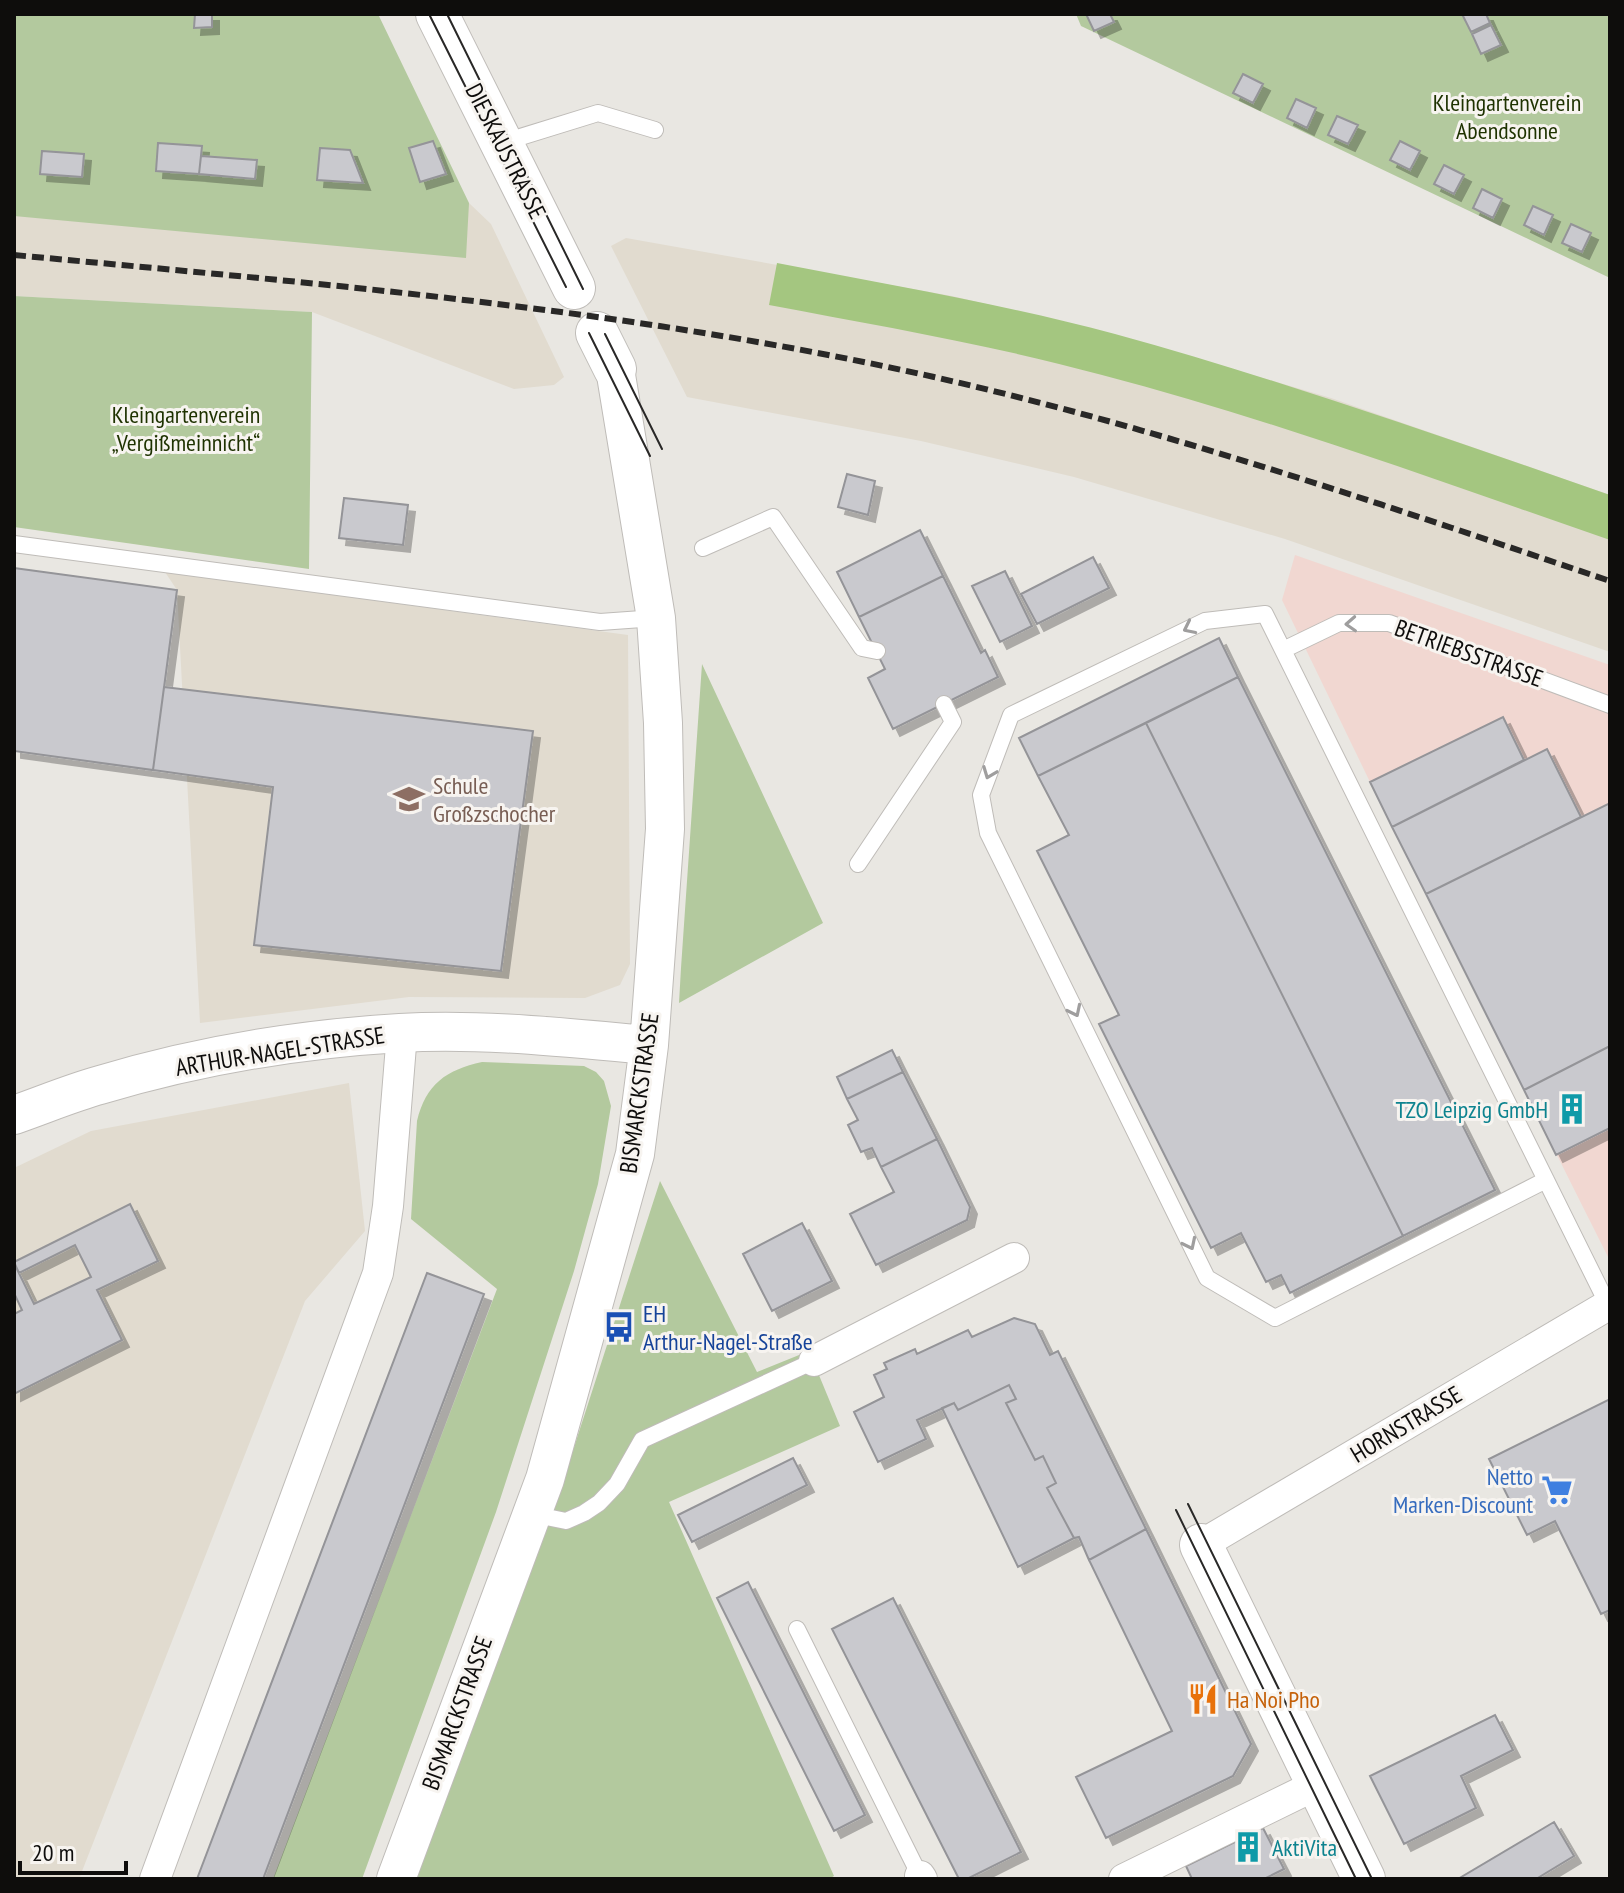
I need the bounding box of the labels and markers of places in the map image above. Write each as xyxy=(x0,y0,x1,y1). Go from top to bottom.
place label: Schule Großzschocher xyxy=(433,770,556,829)
school or university icon: Schule Großzschocher xyxy=(392,782,426,816)
building icon: TZO Leipzig GmbH xyxy=(1555,1092,1589,1126)
place label: TZO Leipzig GmbH xyxy=(1395,1094,1548,1125)
place label: EH Arthur-Nagel-Straße xyxy=(643,1298,813,1357)
bus stop icon: EH Arthur-Nagel-Straße xyxy=(602,1310,636,1344)
place label: Netto Marken-Discount xyxy=(1393,1461,1533,1520)
supermarket icon: Netto Marken-Discount xyxy=(1540,1473,1574,1507)
restaurant icon: Ha Noi Pho xyxy=(1186,1682,1220,1716)
place label: Ha Noi Pho xyxy=(1227,1684,1320,1715)
building icon: AktiVita xyxy=(1231,1830,1265,1864)
place label: AktiVita xyxy=(1272,1832,1337,1863)

